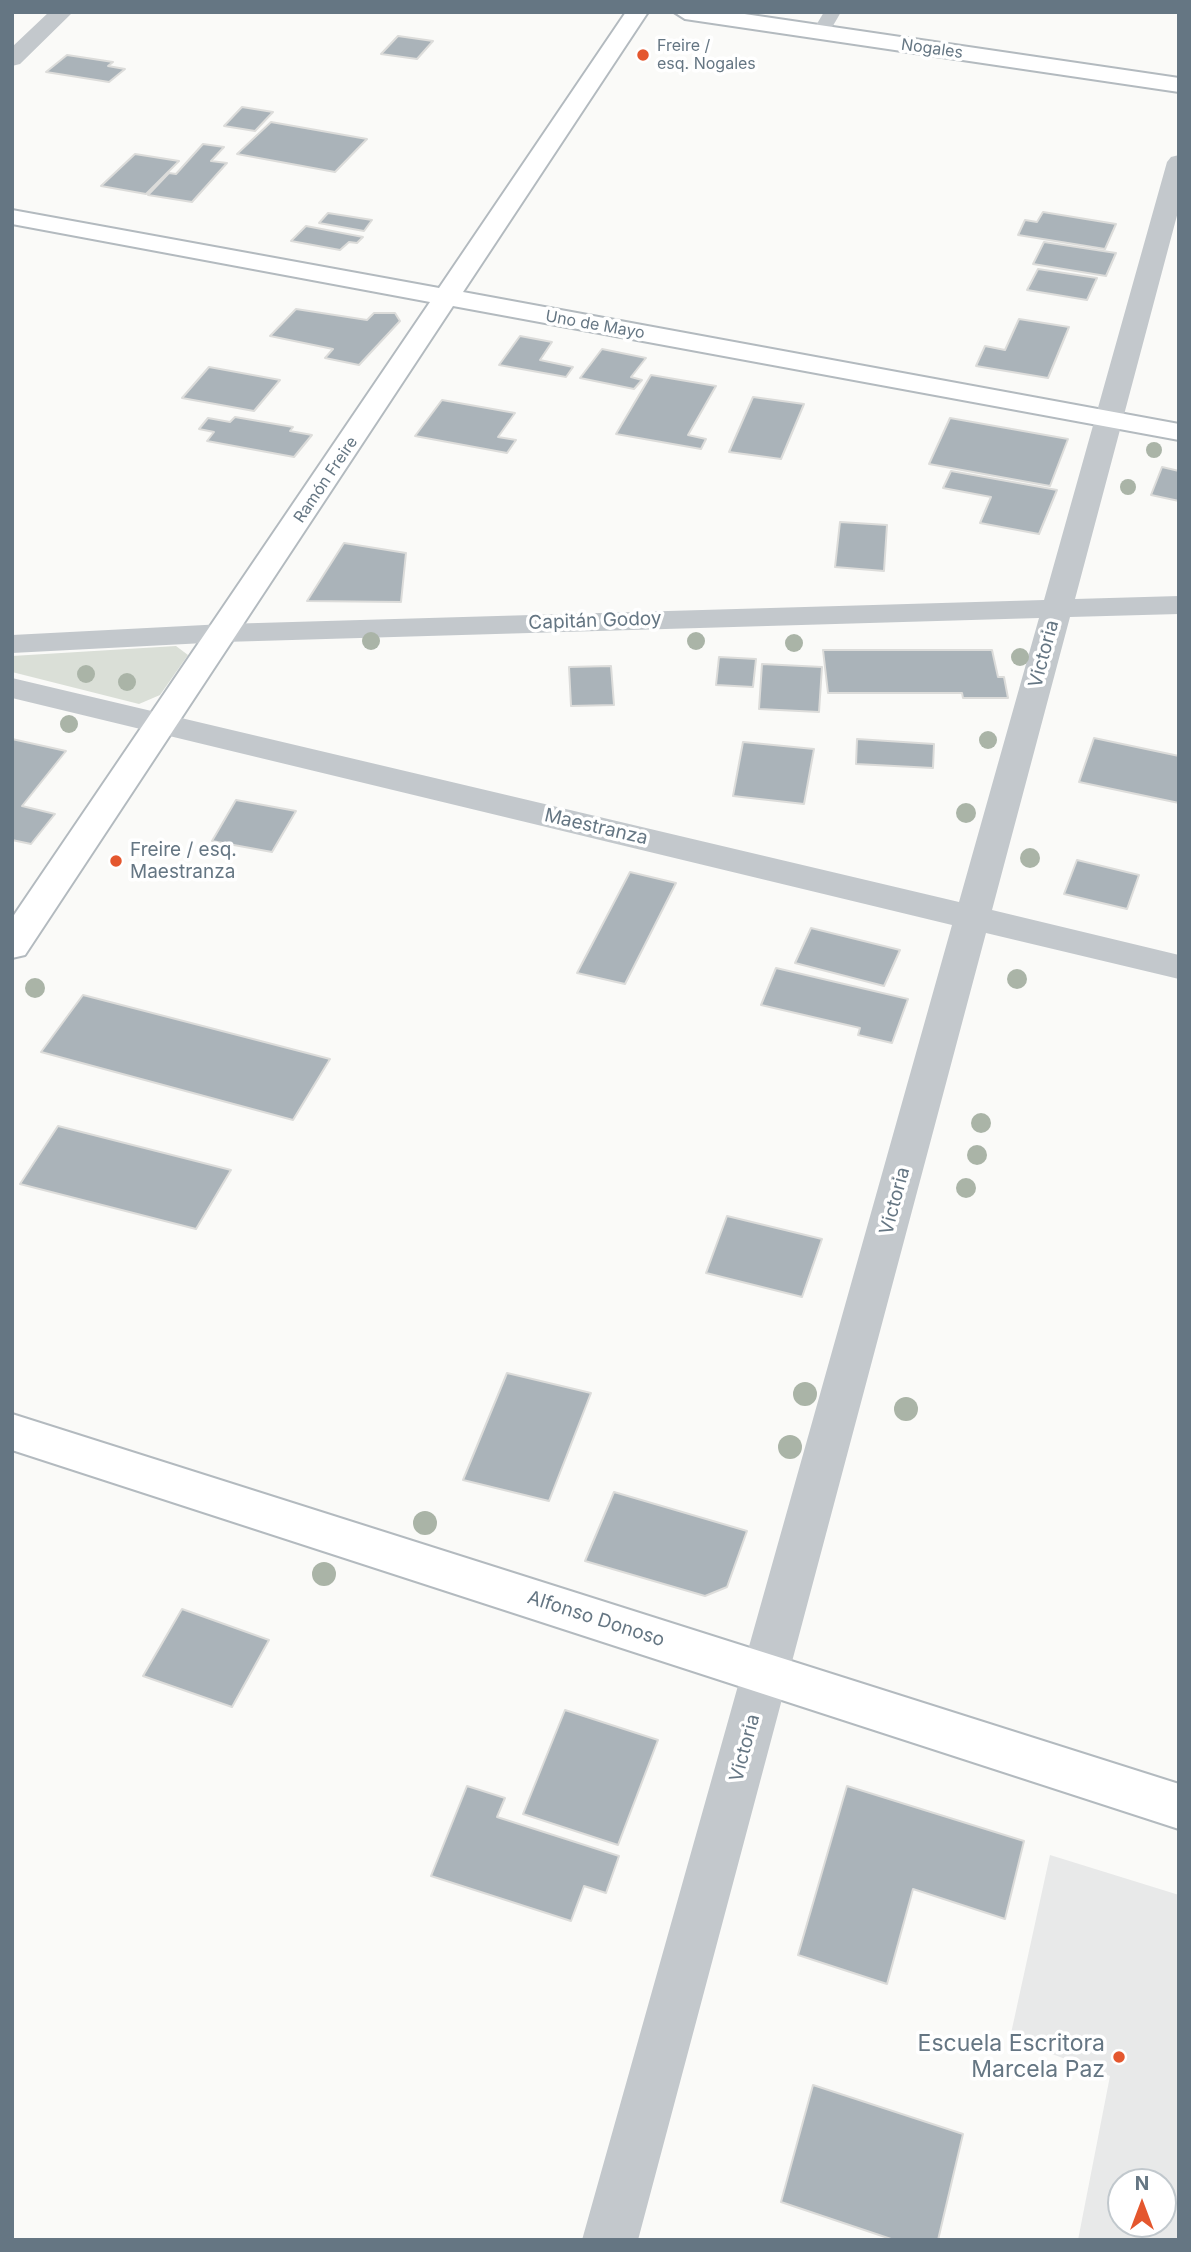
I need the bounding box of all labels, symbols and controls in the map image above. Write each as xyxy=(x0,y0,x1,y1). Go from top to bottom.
street label: Nogales xyxy=(900,35,964,63)
place label: Freire / esq. Nogales xyxy=(657,36,756,74)
marker: Freire / esq. Nogales xyxy=(635,47,651,63)
street label: Uno de Mayo xyxy=(544,307,646,343)
street label: Ramón Freire xyxy=(290,433,362,527)
street label: Capitán Godoy xyxy=(528,607,662,635)
street label: Victoria xyxy=(1024,618,1064,690)
street label: Maestranza xyxy=(542,804,650,850)
place label: Freire / esq. Maestranza xyxy=(130,839,237,883)
marker: Freire / esq. Maestranza xyxy=(108,853,124,869)
street label: Victoria xyxy=(875,1165,915,1237)
street label: Alfonso Donoso xyxy=(525,1586,667,1652)
street label: Victoria xyxy=(725,1712,765,1784)
place label: Escuela Escritora Marcela Paz xyxy=(918,2030,1105,2084)
marker: Escuela Escritora Marcela Paz xyxy=(1111,2049,1127,2065)
north arrow xyxy=(1107,2168,1177,2238)
text: N xyxy=(1135,2172,1149,2195)

